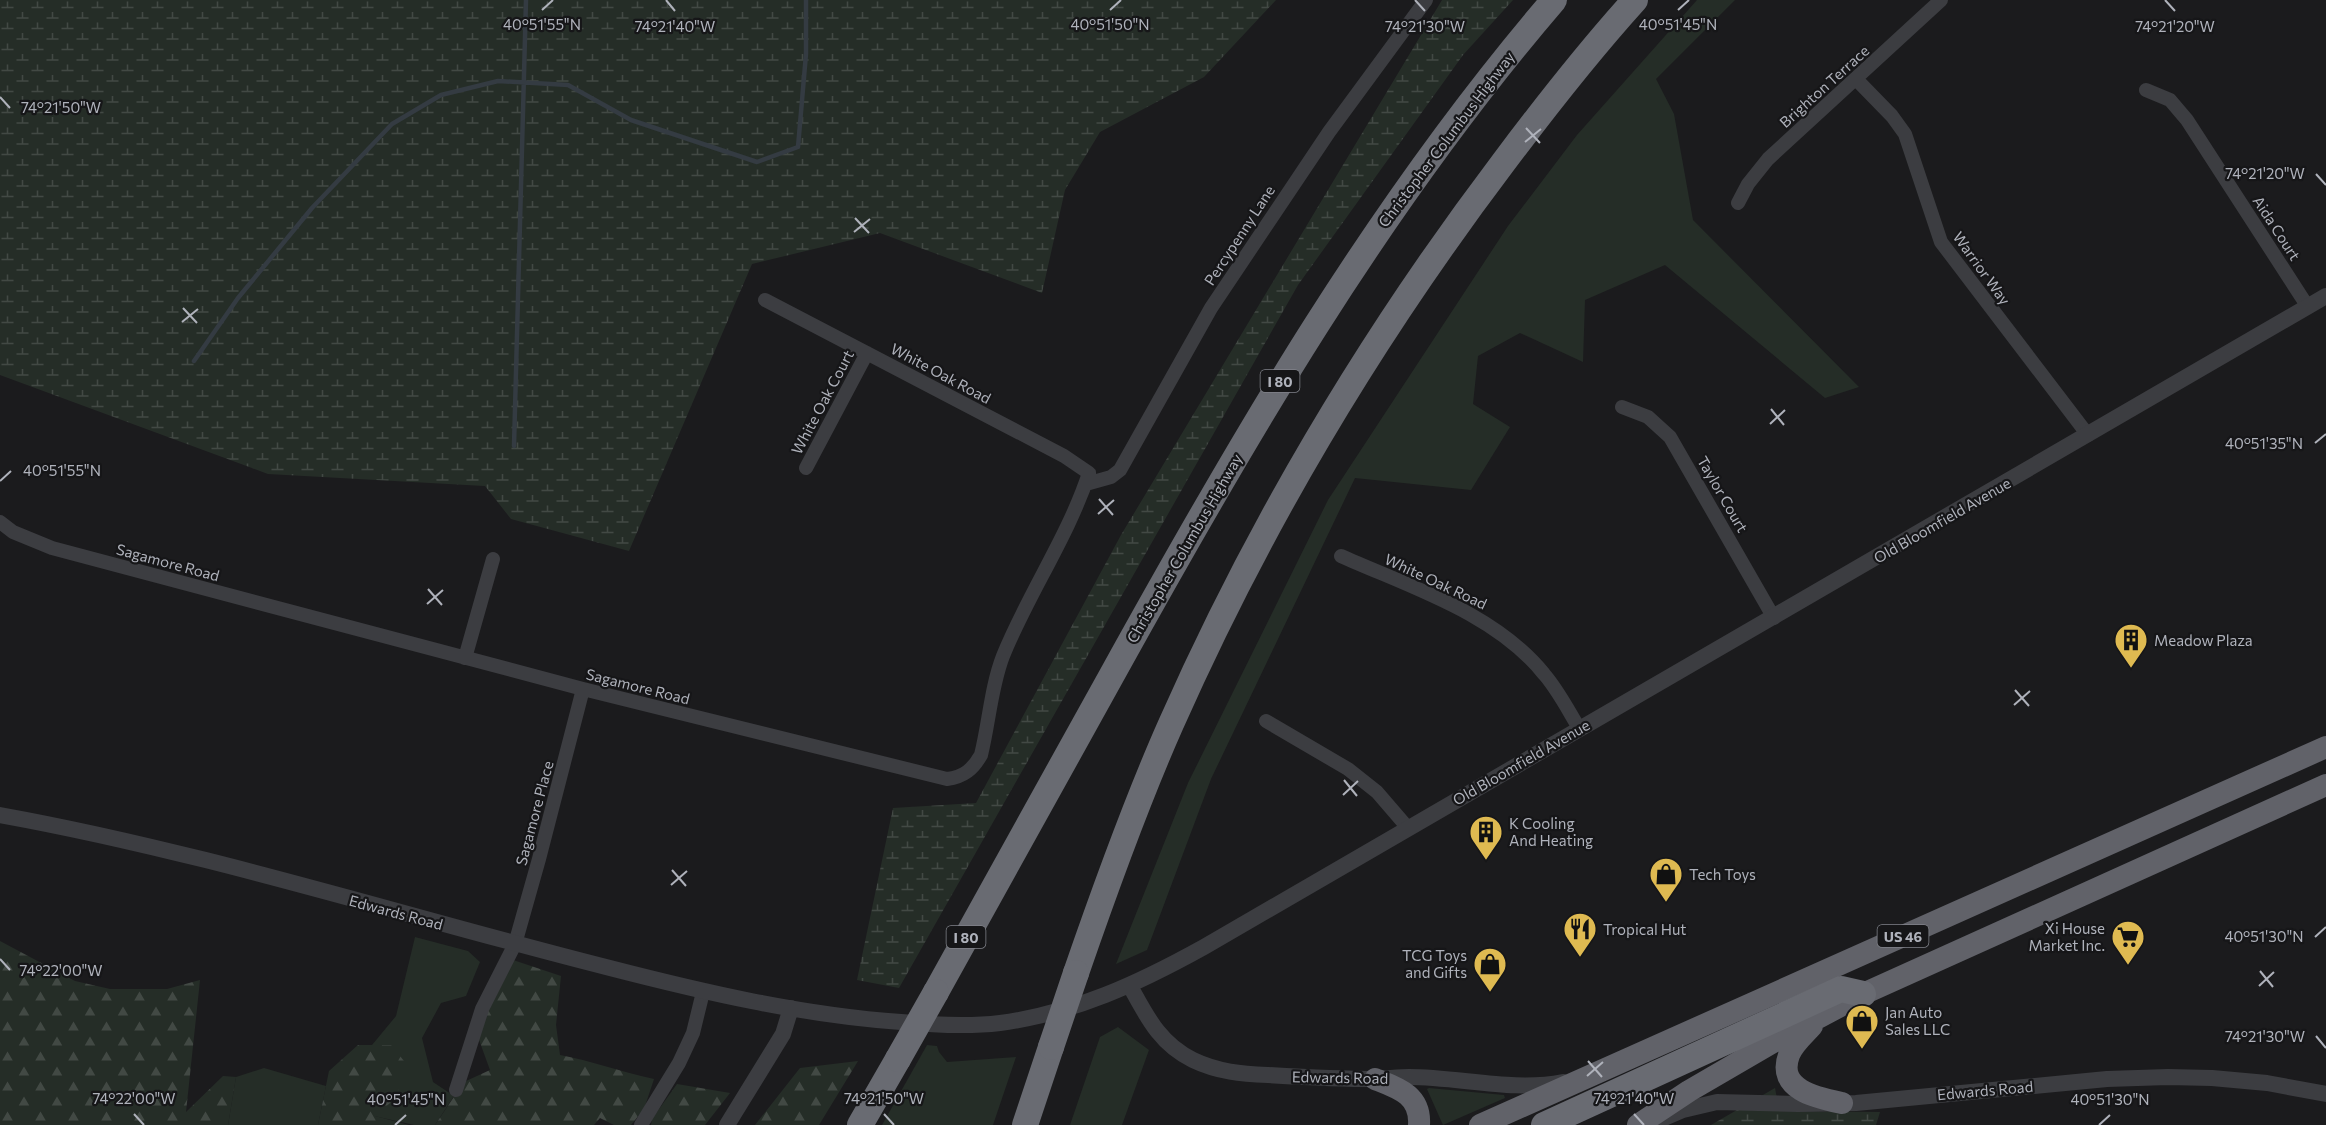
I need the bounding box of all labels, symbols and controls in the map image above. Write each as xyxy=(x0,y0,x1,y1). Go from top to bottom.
text: 40°51'55"N xyxy=(503,15,581,33)
text: 40°51'50"N xyxy=(1070,15,1150,33)
text: 40°51'45"N xyxy=(1639,15,1717,33)
text: 74°21'40"W xyxy=(635,17,715,35)
text: 74°21'30"W xyxy=(1385,17,1465,35)
text: 74°21'20"W xyxy=(2135,17,2215,35)
street label: Brighton Terrace xyxy=(1776,41,1872,131)
street label: Christopher Columbus Highway xyxy=(1374,47,1518,230)
text: 74°21'50"W xyxy=(21,98,101,116)
text: 74°21'20"W xyxy=(2225,164,2305,182)
street label: Percypenny Lane xyxy=(1200,182,1278,288)
street label: Aida Court xyxy=(2249,192,2305,264)
street label: Warrior Way xyxy=(1949,228,2015,308)
street label: White Oak Road xyxy=(888,339,994,407)
street label: White Oak Court xyxy=(787,347,857,457)
road number: I 80 xyxy=(1260,370,1300,392)
text: 40°51'35"N xyxy=(2225,434,2303,452)
street label: Christopher Columbus Highway xyxy=(1122,450,1246,646)
street label: Taylor Court xyxy=(1694,453,1752,535)
text: 40°51'55"N xyxy=(23,461,101,479)
street label: Old Bloomfield Avenue xyxy=(1870,473,2014,567)
street label: Sagamore Road xyxy=(114,540,222,584)
street label: White Oak Road xyxy=(1382,549,1490,613)
building icon: Meadow Plaza xyxy=(2113,622,2149,669)
place label: Meadow Plaza xyxy=(2154,631,2253,649)
street label: Sagamore Road xyxy=(584,664,692,708)
street label: Old Bloomfield Avenue xyxy=(1449,715,1593,809)
street label: Sagamore Place xyxy=(511,759,557,867)
building icon: K Cooling And Heating xyxy=(1468,814,1504,861)
place label: K Cooling And Heating xyxy=(1509,814,1593,849)
shop icon: Tech Toys xyxy=(1648,856,1684,903)
place label: Tech Toys xyxy=(1689,865,1756,883)
street label: Edwards Road xyxy=(347,891,445,933)
restaurant icon: Tropical Hut xyxy=(1562,911,1598,958)
place label: Xi House Market Inc. xyxy=(2029,919,2105,954)
supermarket icon: Xi House Market Inc. xyxy=(2110,919,2146,966)
place label: Tropical Hut xyxy=(1603,920,1687,938)
road number: US 46 xyxy=(1878,925,1928,947)
road number: I 80 xyxy=(946,926,986,948)
text: 40°51'30"N xyxy=(2224,927,2304,945)
place label: TCG Toys and Gifts xyxy=(1402,946,1467,981)
shop icon: TCG Toys and Gifts xyxy=(1472,946,1508,993)
text: 74°22'00"W xyxy=(19,961,103,979)
shop icon: Jan Auto Sales LLC xyxy=(1844,1003,1880,1050)
place label: Jan Auto Sales LLC xyxy=(1885,1003,1950,1038)
text: 74°21'30"W xyxy=(2225,1027,2305,1045)
street label: Edwards Road xyxy=(1292,1067,1388,1087)
street label: Edwards Road xyxy=(1936,1077,2034,1103)
text: 74°22'00"W xyxy=(92,1089,176,1107)
text: 74°21'50"W xyxy=(844,1089,924,1107)
text: 74°21'40"W xyxy=(1594,1089,1674,1107)
text: 40°51'45"N xyxy=(367,1090,445,1108)
text: 40°51'30"N xyxy=(2070,1090,2150,1108)

